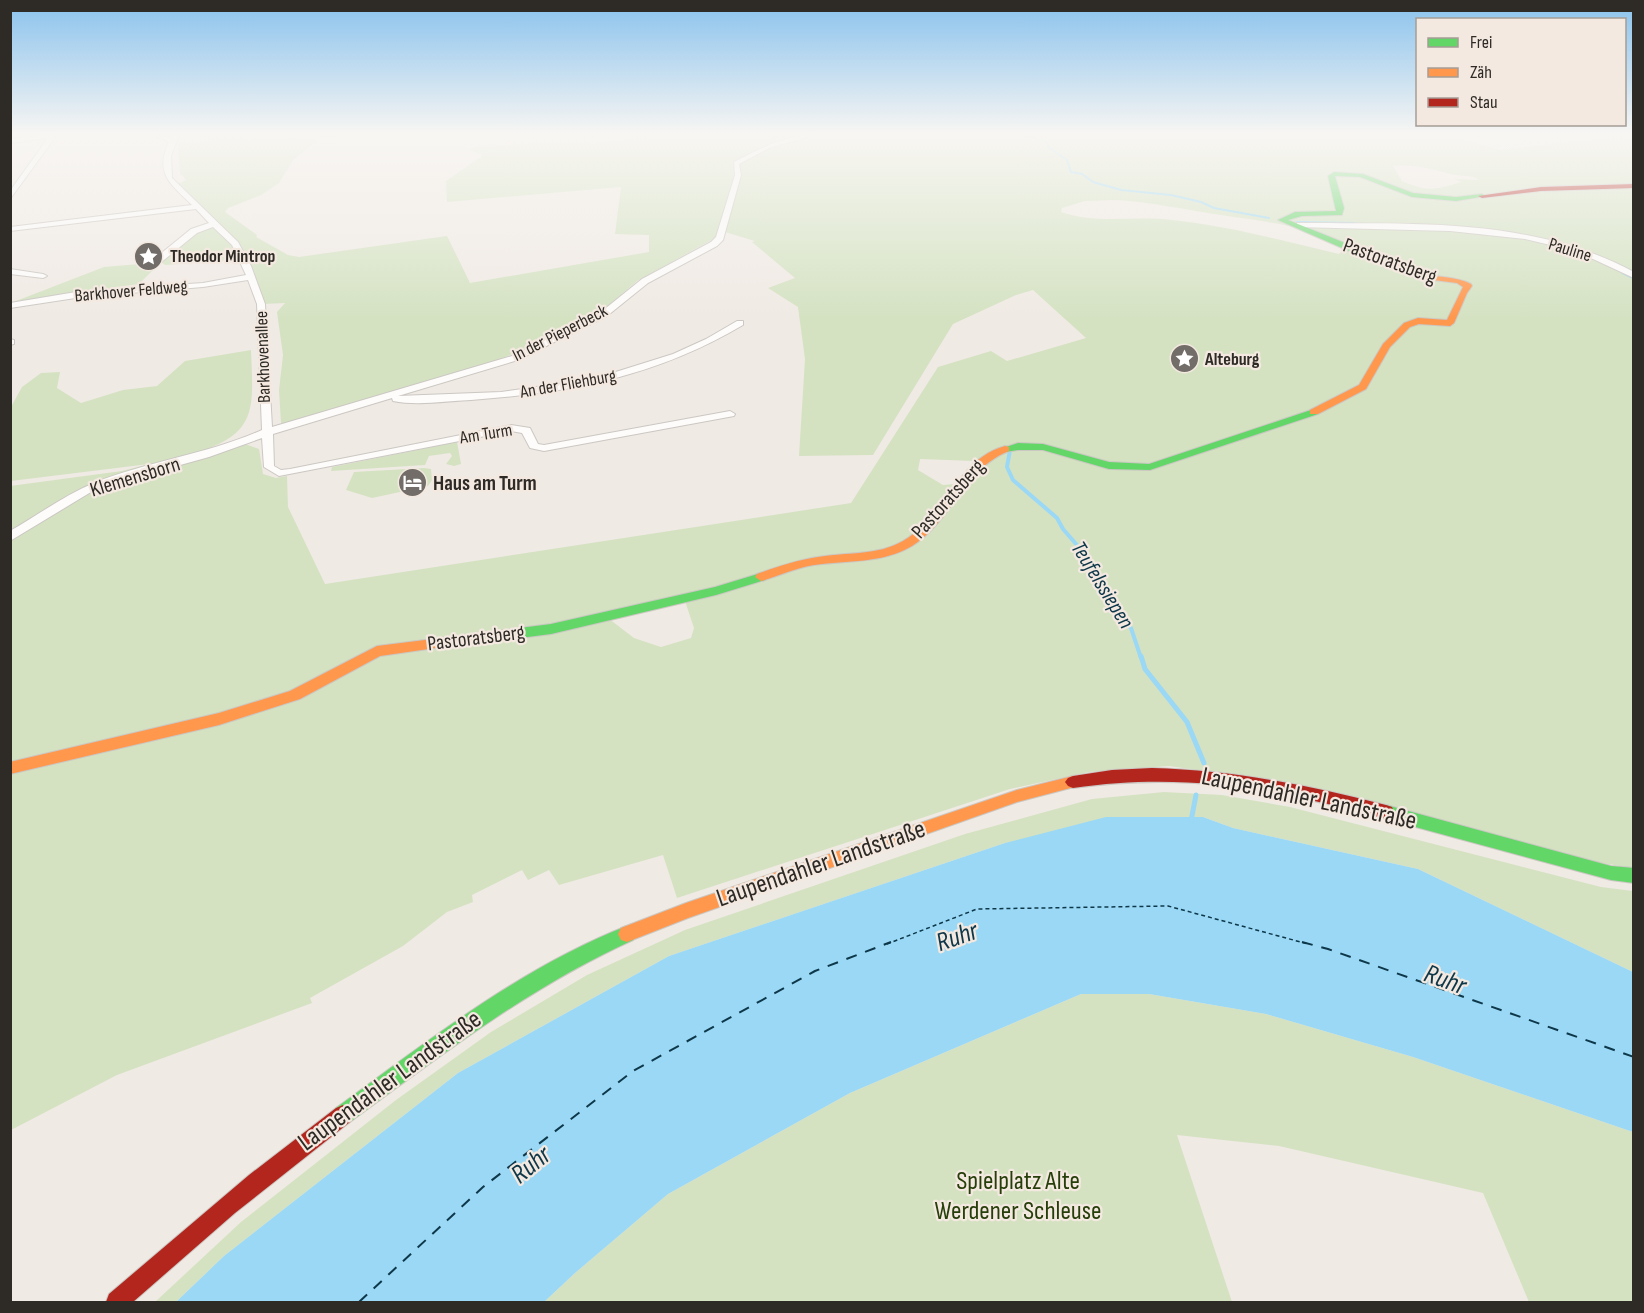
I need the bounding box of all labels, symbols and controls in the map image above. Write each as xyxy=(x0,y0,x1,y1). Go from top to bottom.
legend xyxy=(1416,18,1626,126)
text: Frei xyxy=(1470,32,1492,53)
text: Zäh xyxy=(1470,62,1492,83)
text: Stau xyxy=(1470,92,1498,113)
street label: Pastoratsberg xyxy=(1340,233,1440,289)
street label: Pauline xyxy=(1546,234,1594,266)
place icon: Theodor Mintrop xyxy=(133,240,165,272)
place label: Theodor Mintrop xyxy=(170,246,276,267)
street label: Barkhover Feldweg xyxy=(74,276,188,306)
street label: In der Pieperbeck xyxy=(509,300,611,366)
street label: Barkhovenallee xyxy=(251,311,275,403)
place icon: Alteburg xyxy=(1168,343,1200,375)
place label: Alteburg xyxy=(1204,349,1260,370)
street label: An der Fliehburg xyxy=(517,365,618,403)
street label: Am Turm xyxy=(457,420,514,449)
street label: Klemensborn xyxy=(87,451,183,503)
street label: Pastoratsberg xyxy=(906,454,990,544)
hotel icon: Haus am Turm xyxy=(396,467,428,499)
place label: Haus am Turm xyxy=(433,471,537,496)
water label: Teufelssiepen xyxy=(1065,536,1139,634)
street label: Pastoratsberg xyxy=(426,620,526,656)
street label: Laupendahler Landstraße xyxy=(1199,761,1419,837)
street label: Laupendahler Landstraße xyxy=(712,814,930,914)
water label: Ruhr xyxy=(932,915,983,959)
water label: Ruhr xyxy=(1420,958,1472,1003)
street label: Laupendahler Landstraße xyxy=(292,1004,488,1158)
water label: Ruhr xyxy=(505,1138,559,1191)
park label: Spielplatz Alte Werdener Schleuse xyxy=(934,1166,1102,1227)

